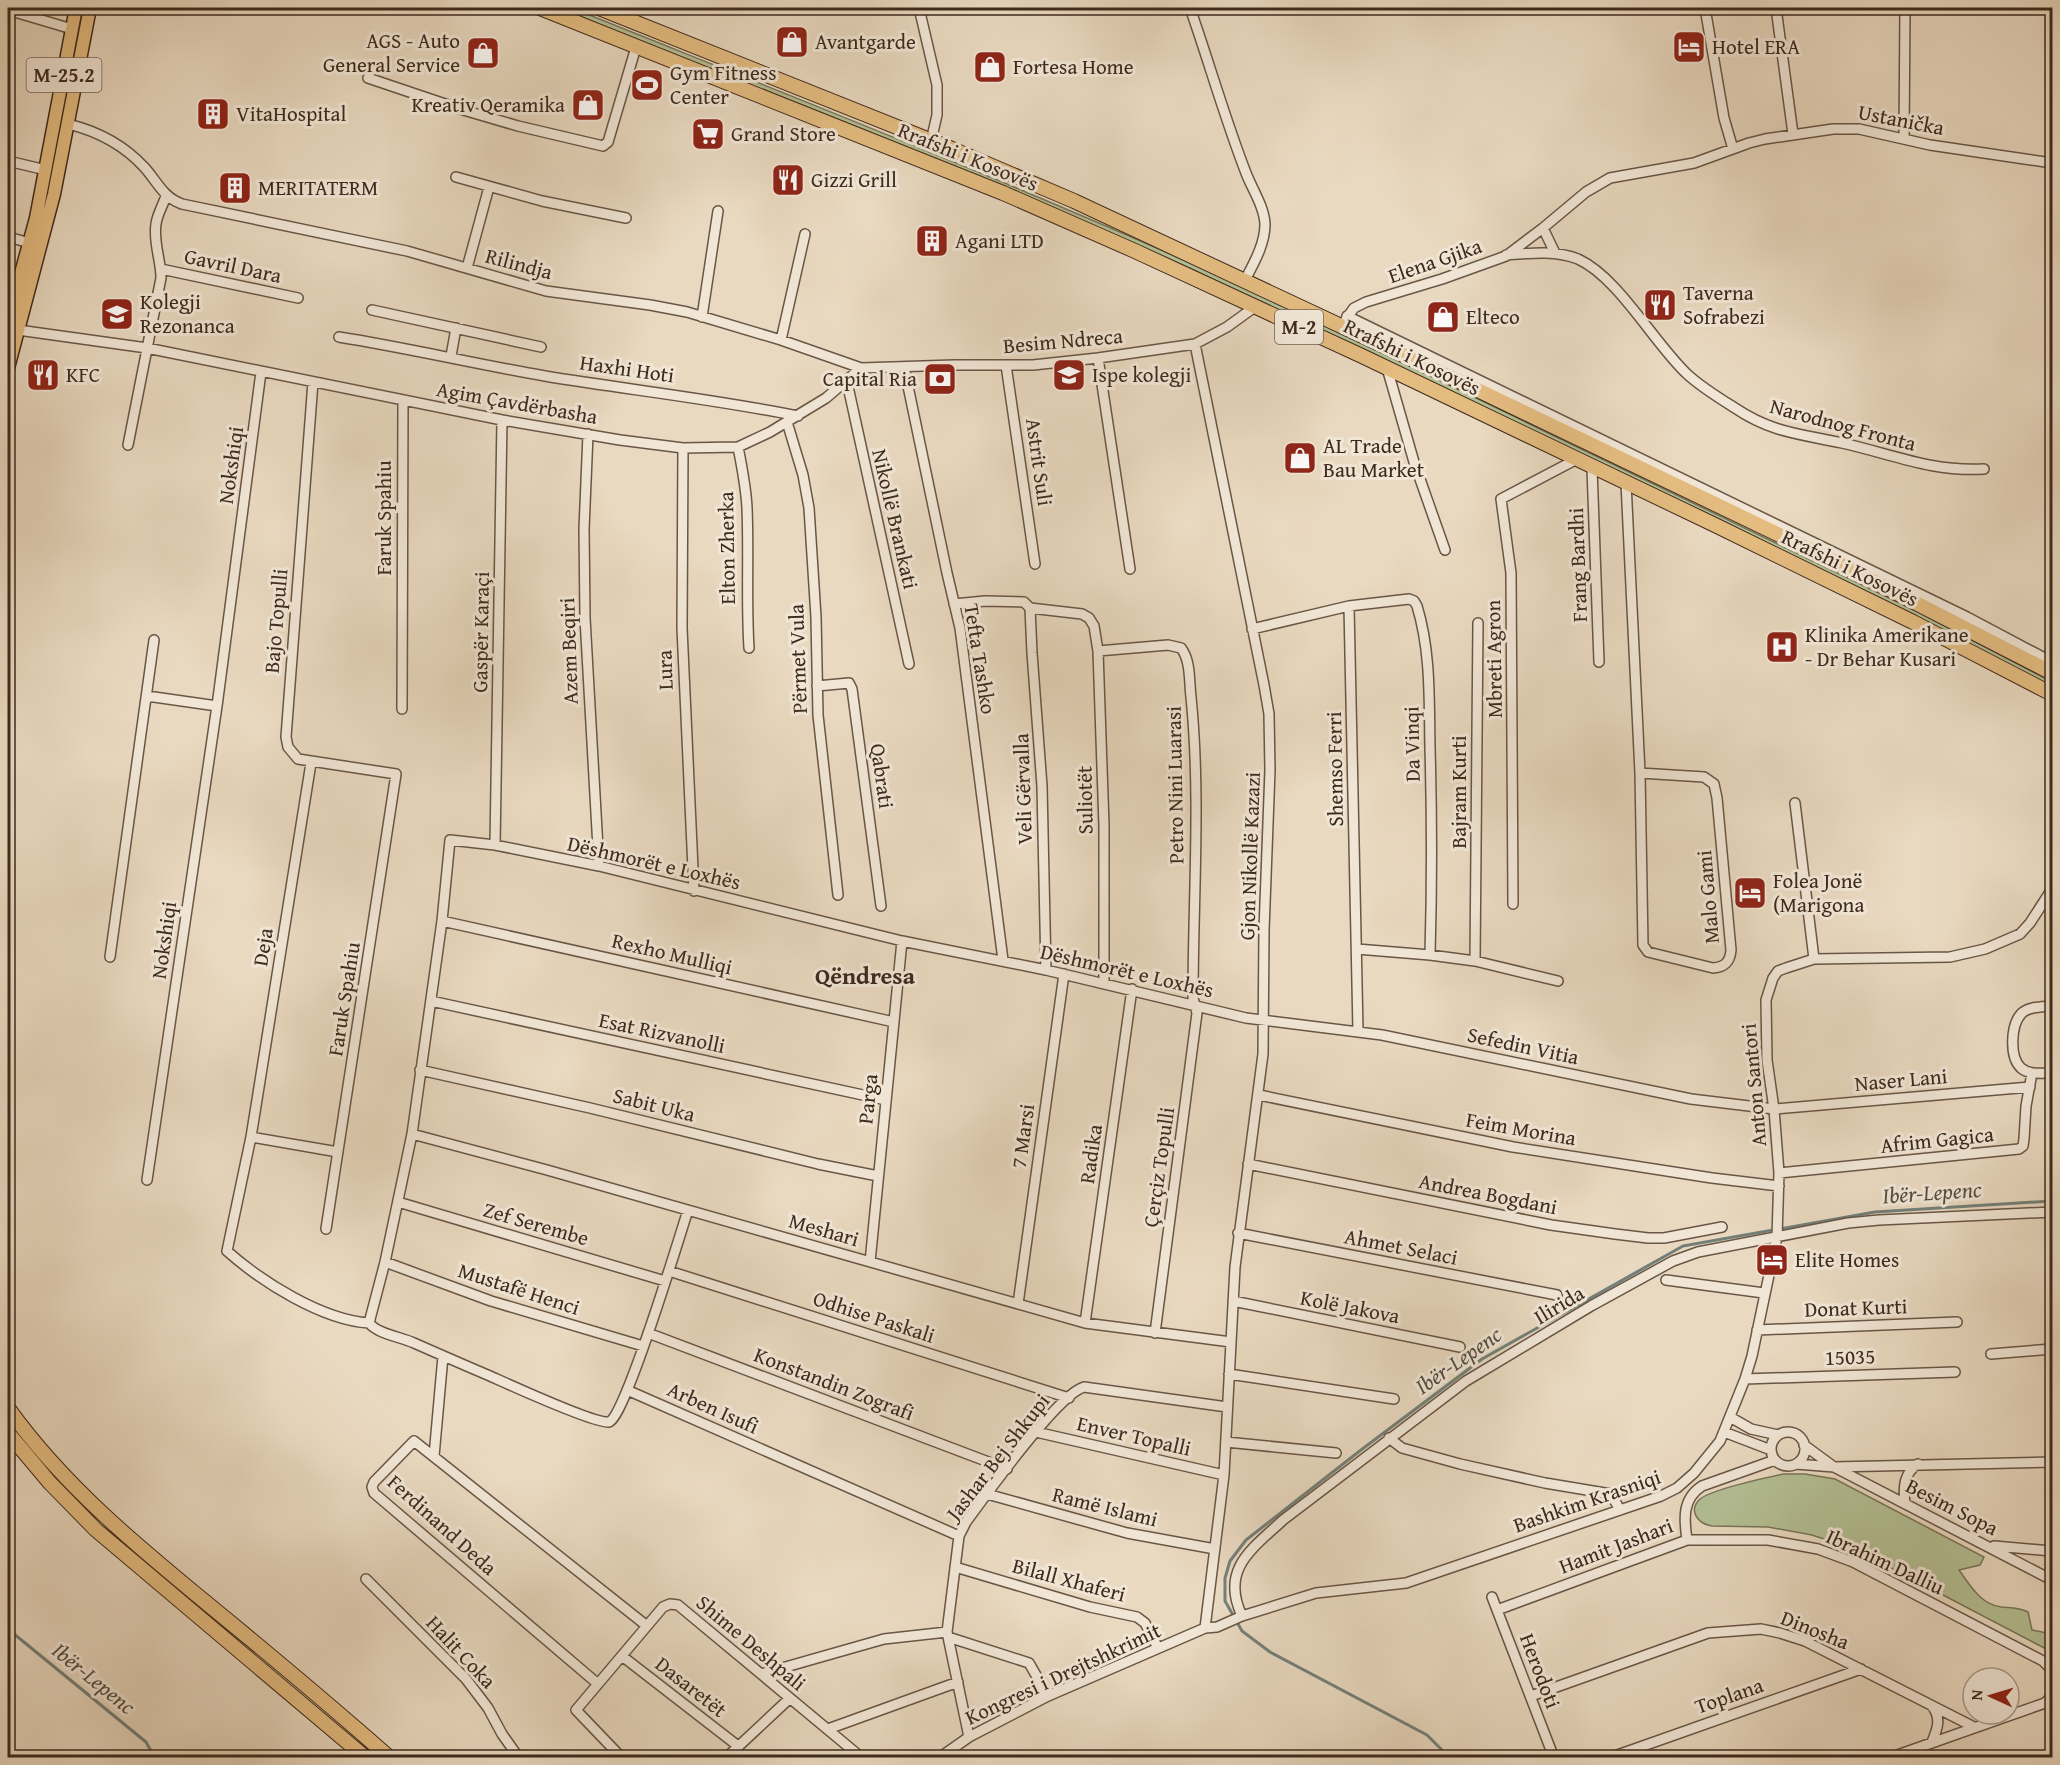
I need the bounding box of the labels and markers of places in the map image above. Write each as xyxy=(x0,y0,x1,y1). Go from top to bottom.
shop icon: Avantgarde xyxy=(774,24,810,60)
place label: AGS - Auto General Service xyxy=(323,25,460,80)
place label: Avantgarde xyxy=(815,26,916,57)
hotel icon: Hotel ERA xyxy=(1671,29,1707,65)
place label: Hotel ERA xyxy=(1712,31,1800,62)
shop icon: AGS - Auto General Service xyxy=(465,35,501,71)
shop icon: Fortesa Home xyxy=(972,49,1008,85)
place label: Fortesa Home xyxy=(1013,51,1134,82)
place label: Gym Fitness Center xyxy=(670,57,777,112)
sports icon: Gym Fitness Center xyxy=(629,67,665,103)
shop icon: Kreativ Qeramika xyxy=(570,87,606,123)
place label: Kreativ Qeramika xyxy=(411,89,565,120)
building icon: VitaHospital xyxy=(195,96,231,132)
place label: VitaHospital xyxy=(236,98,347,129)
supermarket icon: Grand Store xyxy=(690,116,726,152)
place label: Grand Store xyxy=(731,118,836,149)
restaurant icon: Gizzi Grill xyxy=(770,162,806,198)
place label: Gizzi Grill xyxy=(811,164,897,195)
building icon: MERITATERM xyxy=(217,170,253,206)
place label: MERITATERM xyxy=(258,172,378,203)
building icon: Agani LTD xyxy=(914,223,950,259)
place label: Agani LTD xyxy=(955,225,1044,256)
place label: Taverna Sofrabezi xyxy=(1683,277,1765,332)
place label: Kolegji Rezonanca xyxy=(140,286,235,341)
restaurant icon: Taverna Sofrabezi xyxy=(1642,287,1678,323)
school or university icon: Kolegji Rezonanca xyxy=(99,296,135,332)
shop icon: Elteco xyxy=(1425,299,1461,335)
place label: Elteco xyxy=(1466,301,1520,332)
restaurant icon: KFC xyxy=(25,357,61,393)
school or university icon: Ispe kolegji xyxy=(1051,357,1087,393)
place label: KFC xyxy=(66,359,100,390)
place label: Ispe kolegji xyxy=(1092,359,1191,390)
bank icon: Capital Ria xyxy=(922,361,958,397)
place label: Capital Ria xyxy=(823,363,917,394)
place label: AL Trade Bau Market xyxy=(1323,430,1425,485)
shop icon: AL Trade Bau Market xyxy=(1282,440,1318,476)
place label: Klinika Amerikane - Dr Behar Kusari xyxy=(1805,619,1969,674)
hospital icon: Klinika Amerikane - Dr Behar Kusari xyxy=(1764,629,1800,665)
place label: Folea Jonë (Marigona xyxy=(1773,865,1864,920)
hotel icon: Folea Jonë (Marigona xyxy=(1732,875,1768,911)
hotel icon: Elite Homes xyxy=(1754,1242,1790,1278)
place label: Elite Homes xyxy=(1795,1244,1899,1275)

